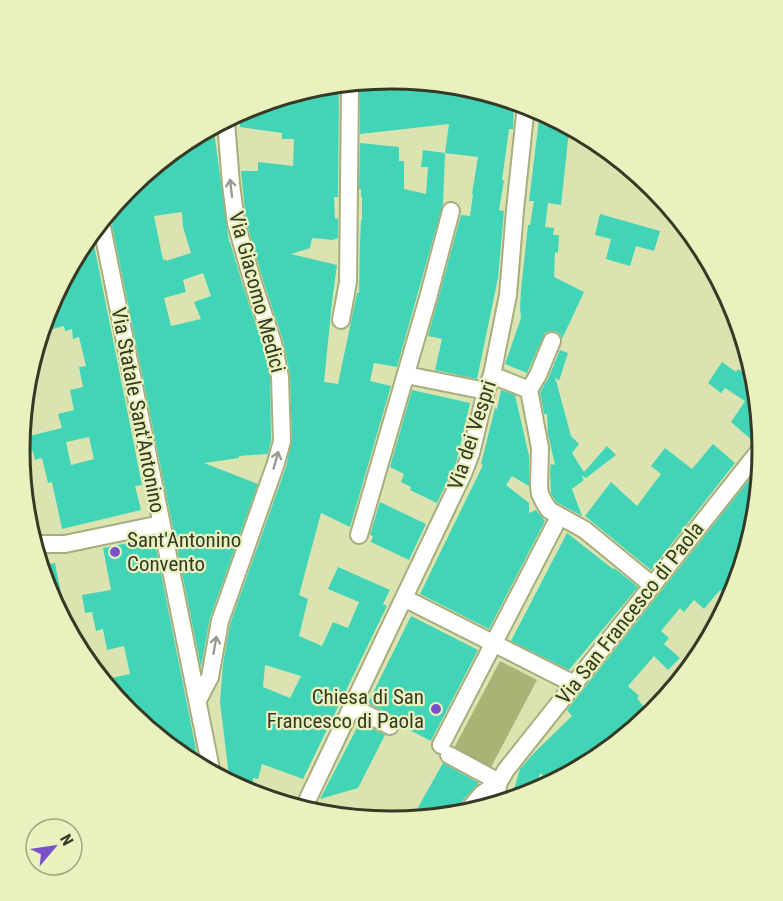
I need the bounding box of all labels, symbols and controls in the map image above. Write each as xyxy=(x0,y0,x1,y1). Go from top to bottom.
one-way arrow xyxy=(226,179,237,198)
street label: Via Giacomo Medici xyxy=(224,209,290,375)
street label: Via Statale Sant'Antonino xyxy=(106,305,170,515)
street label: Via dei Vespri xyxy=(443,377,501,493)
one-way arrow xyxy=(271,451,282,470)
street label: Via San Francesco di Paola xyxy=(551,517,709,709)
place label: Sant'Antonino Convento xyxy=(127,528,241,576)
marker: Sant'Antonino Convento xyxy=(108,545,122,559)
one-way arrow xyxy=(210,635,221,655)
place label: Chiesa di San Francesco di Paola xyxy=(267,685,424,733)
marker: Chiesa di San Francesco di Paola xyxy=(429,702,443,716)
north arrow xyxy=(24,817,84,877)
text: N xyxy=(56,831,77,849)

